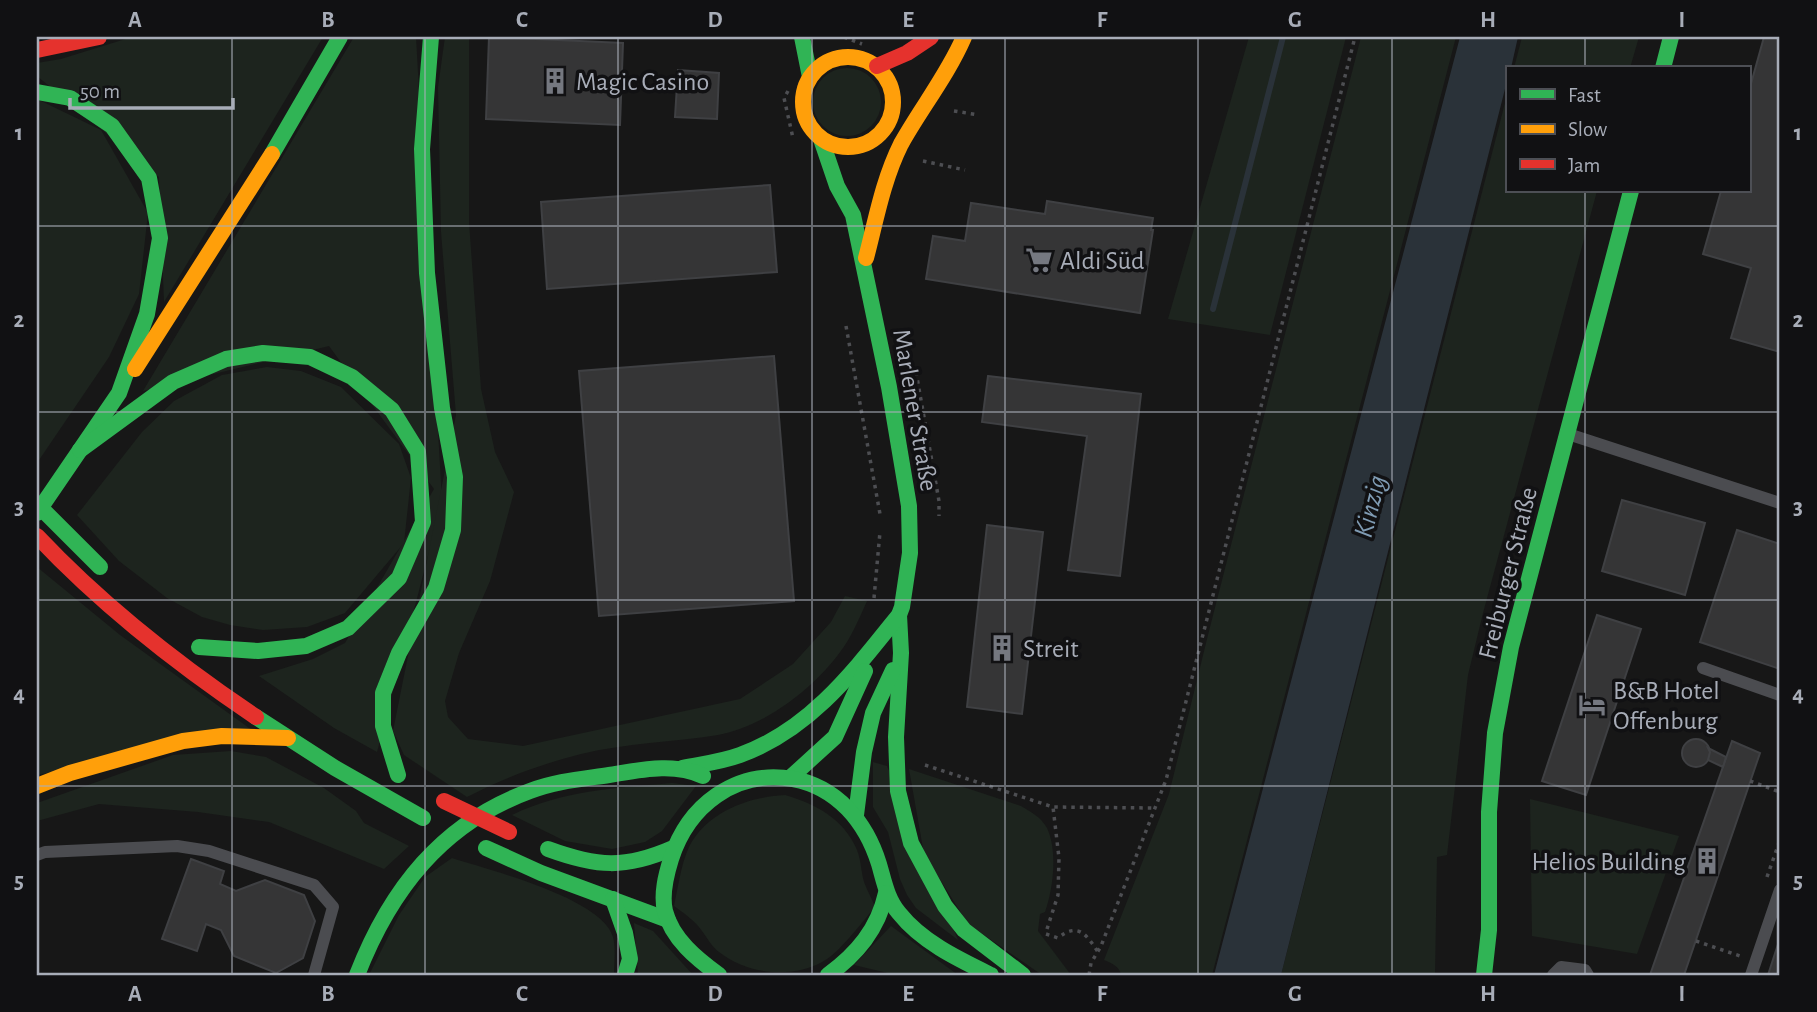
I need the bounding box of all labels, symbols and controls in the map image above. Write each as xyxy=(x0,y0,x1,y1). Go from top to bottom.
text: A xyxy=(128,9,142,32)
text: B xyxy=(321,9,335,32)
text: C xyxy=(516,9,528,32)
text: D xyxy=(707,9,723,32)
text: E xyxy=(902,9,914,32)
text: F xyxy=(1097,9,1108,32)
text: G xyxy=(1288,9,1302,32)
text: H xyxy=(1480,9,1496,32)
text: I xyxy=(1679,9,1685,32)
scale bar xyxy=(70,66,233,110)
building icon: Magic Casino xyxy=(540,66,570,96)
legend xyxy=(1506,66,1750,192)
place label: Magic Casino xyxy=(576,69,709,95)
text: 50 m xyxy=(80,81,120,102)
text: Fast xyxy=(1568,85,1601,106)
text: Slow xyxy=(1568,119,1607,140)
text: 1 xyxy=(15,122,23,145)
text: 1 xyxy=(1794,122,1802,145)
text: Jam xyxy=(1568,155,1600,176)
supermarket icon: Aldi Süd xyxy=(1024,245,1054,275)
place label: Aldi Süd xyxy=(1060,248,1144,274)
text: 2 xyxy=(14,309,25,332)
text: 2 xyxy=(1793,309,1804,332)
street label: Marlener Straße xyxy=(888,327,942,493)
water label: Kinzig xyxy=(1350,472,1392,541)
street label: Freiburger Straße xyxy=(1474,485,1542,662)
text: 3 xyxy=(14,496,24,519)
text: 3 xyxy=(1793,496,1803,519)
building icon: Streit xyxy=(987,633,1017,663)
place label: Streit xyxy=(1023,636,1079,662)
place label: B&B Hotel Offenburg xyxy=(1613,678,1720,734)
text: 4 xyxy=(13,683,25,706)
text: 4 xyxy=(1792,683,1804,706)
hotel icon: B&B Hotel Offenburg xyxy=(1577,690,1607,720)
building icon: Helios Building xyxy=(1692,846,1722,876)
place label: Helios Building xyxy=(1532,849,1686,875)
text: 5 xyxy=(14,870,24,893)
text: 5 xyxy=(1793,870,1803,893)
text: A xyxy=(128,983,142,1006)
text: B xyxy=(321,983,335,1006)
text: C xyxy=(516,983,528,1006)
text: D xyxy=(707,983,723,1006)
text: E xyxy=(902,983,914,1006)
text: F xyxy=(1097,983,1108,1006)
text: G xyxy=(1288,983,1302,1006)
text: H xyxy=(1480,983,1496,1006)
text: I xyxy=(1679,983,1685,1006)

